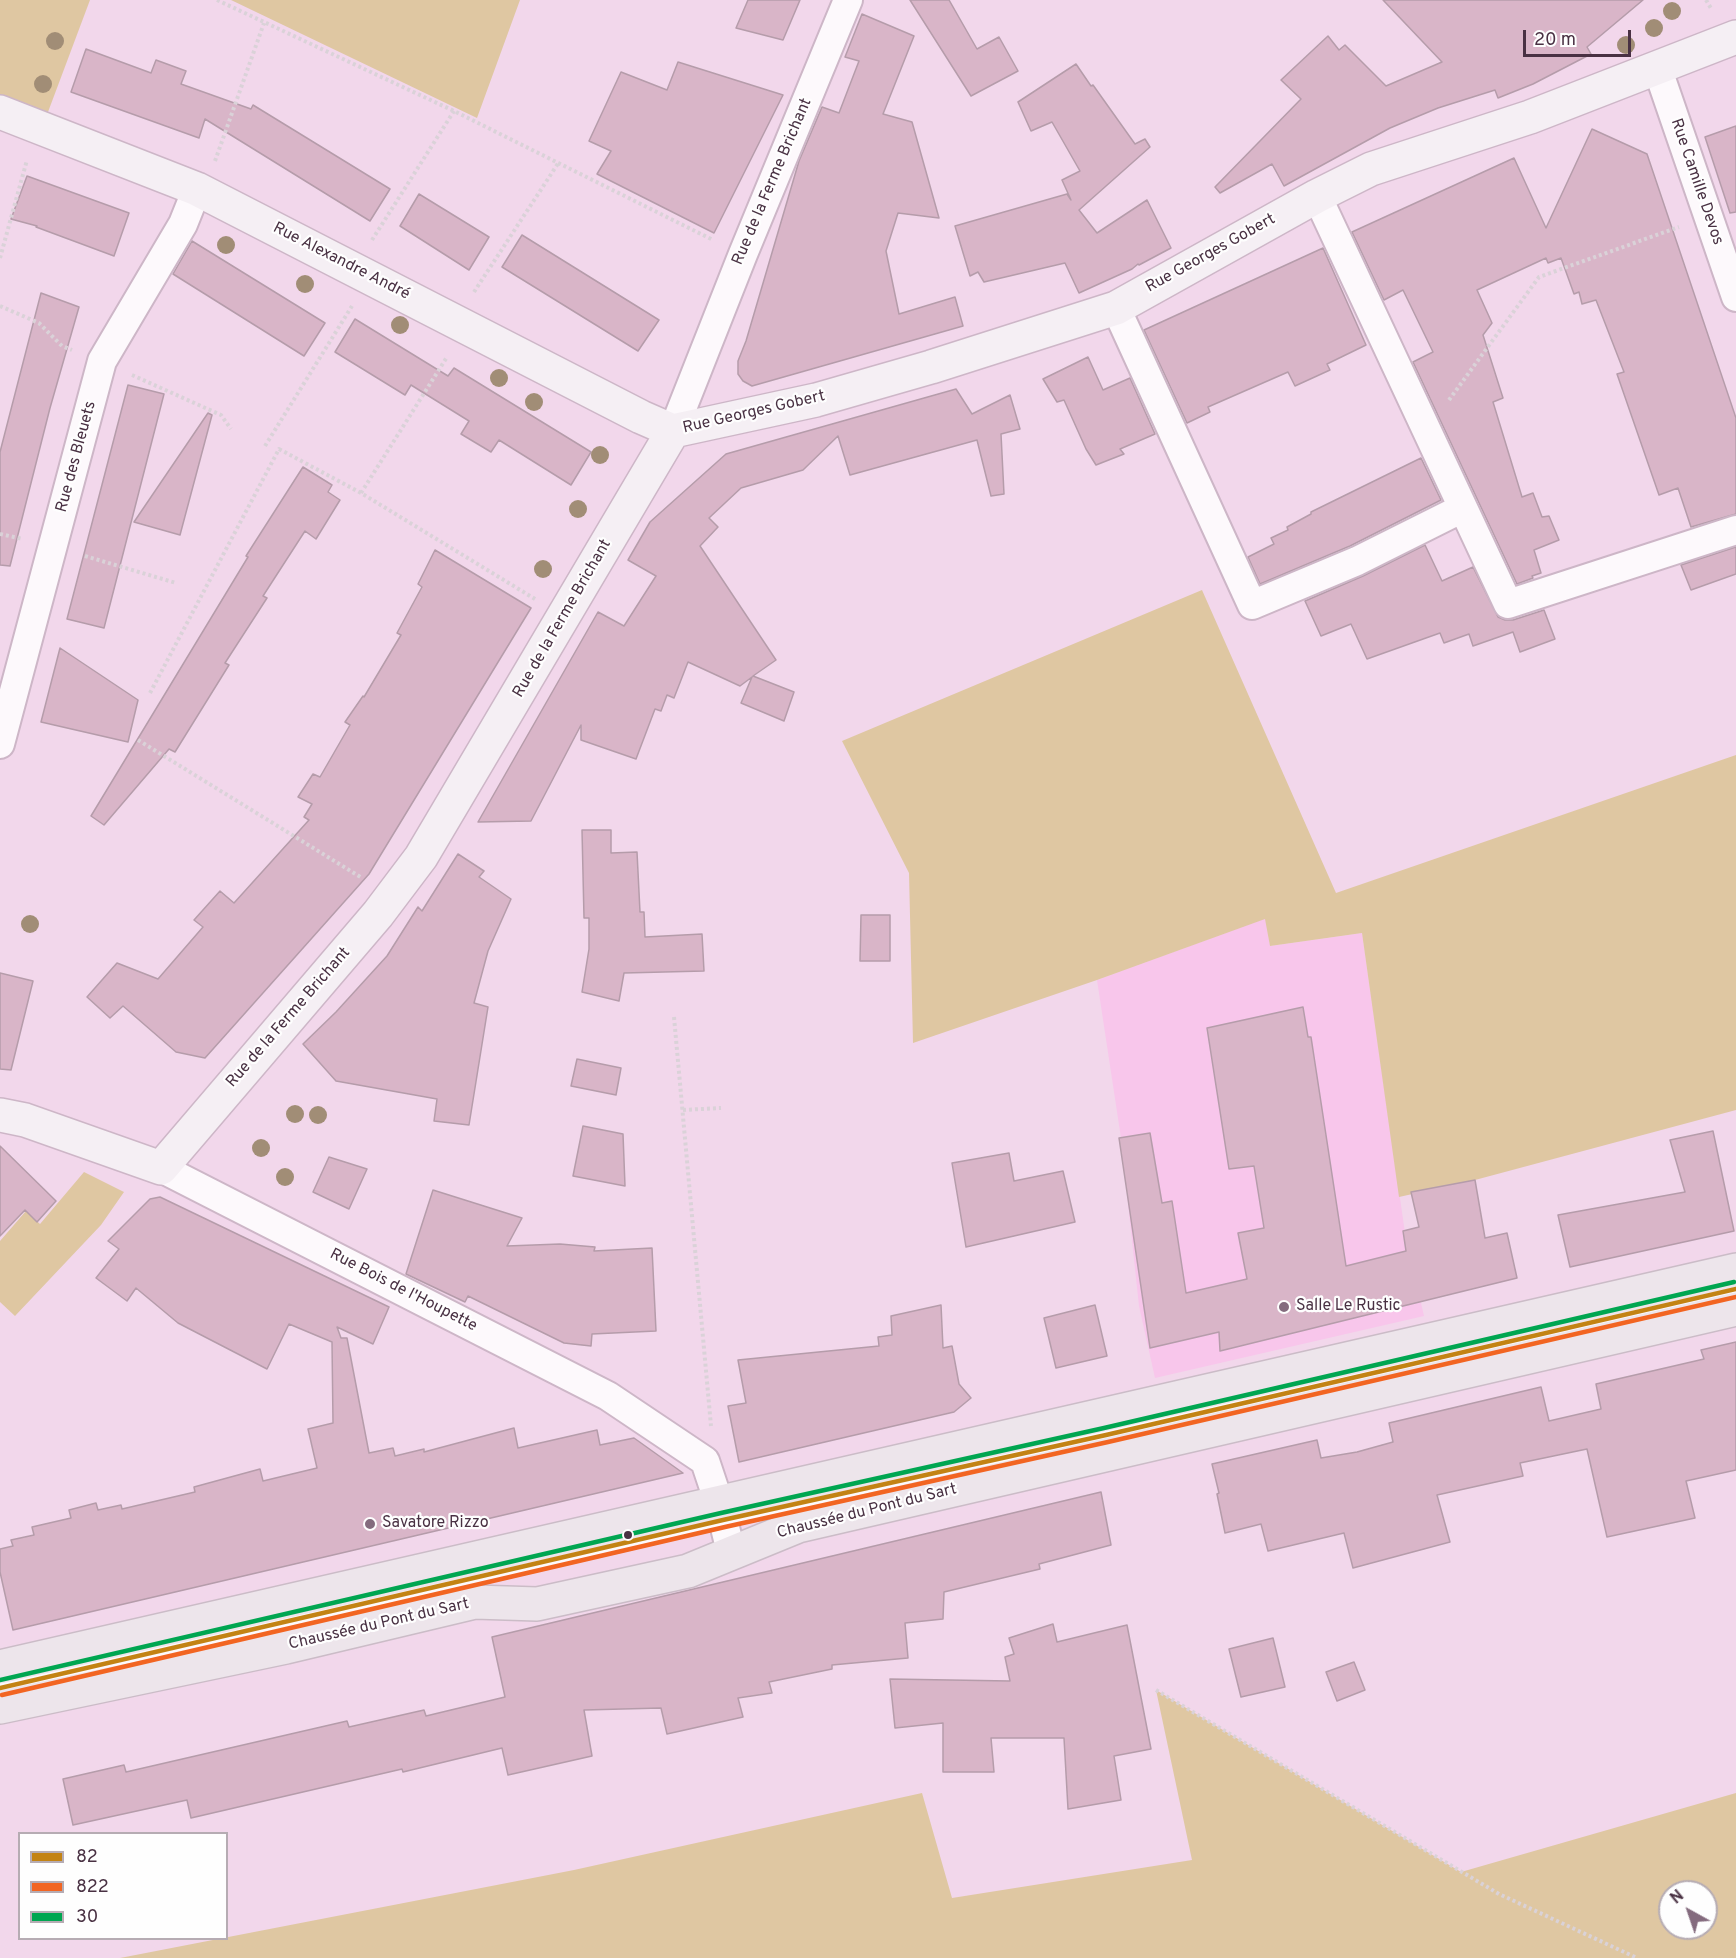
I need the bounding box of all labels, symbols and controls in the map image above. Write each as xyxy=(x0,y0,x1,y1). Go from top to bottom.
scale bar xyxy=(1526,18,1634,56)
text: 20 m xyxy=(1534,29,1576,52)
street label: Rue de la Ferme Brichant xyxy=(729,96,817,268)
street label: Rue Camille Devos xyxy=(1665,116,1727,248)
street label: Rue Georges Gobert xyxy=(1143,210,1279,298)
street label: Rue Alexandre André xyxy=(269,219,413,305)
street label: Rue Georges Gobert xyxy=(681,387,827,439)
street label: Rue des Bleuets xyxy=(53,399,101,515)
street label: Rue de la Ferme Brichant xyxy=(510,536,616,702)
street label: Rue de la Ferme Brichant xyxy=(223,944,355,1092)
street label: Rue Bois de l'Houpette xyxy=(326,1245,480,1337)
place label: Salle Le Rustic xyxy=(1296,1297,1401,1317)
marker: Salle Le Rustic xyxy=(1277,1300,1291,1314)
street label: Chaussée du Pont du Sart xyxy=(775,1480,959,1544)
place label: Savatore Rizzo xyxy=(382,1514,489,1534)
marker: Savatore Rizzo xyxy=(363,1517,377,1531)
unlabelled marker xyxy=(622,1529,634,1541)
street label: Chaussée du Pont du Sart xyxy=(287,1595,471,1655)
legend xyxy=(18,1832,228,1940)
text: 82 xyxy=(76,1846,98,1869)
text: 822 xyxy=(76,1876,109,1899)
north arrow xyxy=(1658,1880,1718,1940)
text: N xyxy=(1667,1886,1689,1909)
text: 30 xyxy=(76,1906,98,1929)

